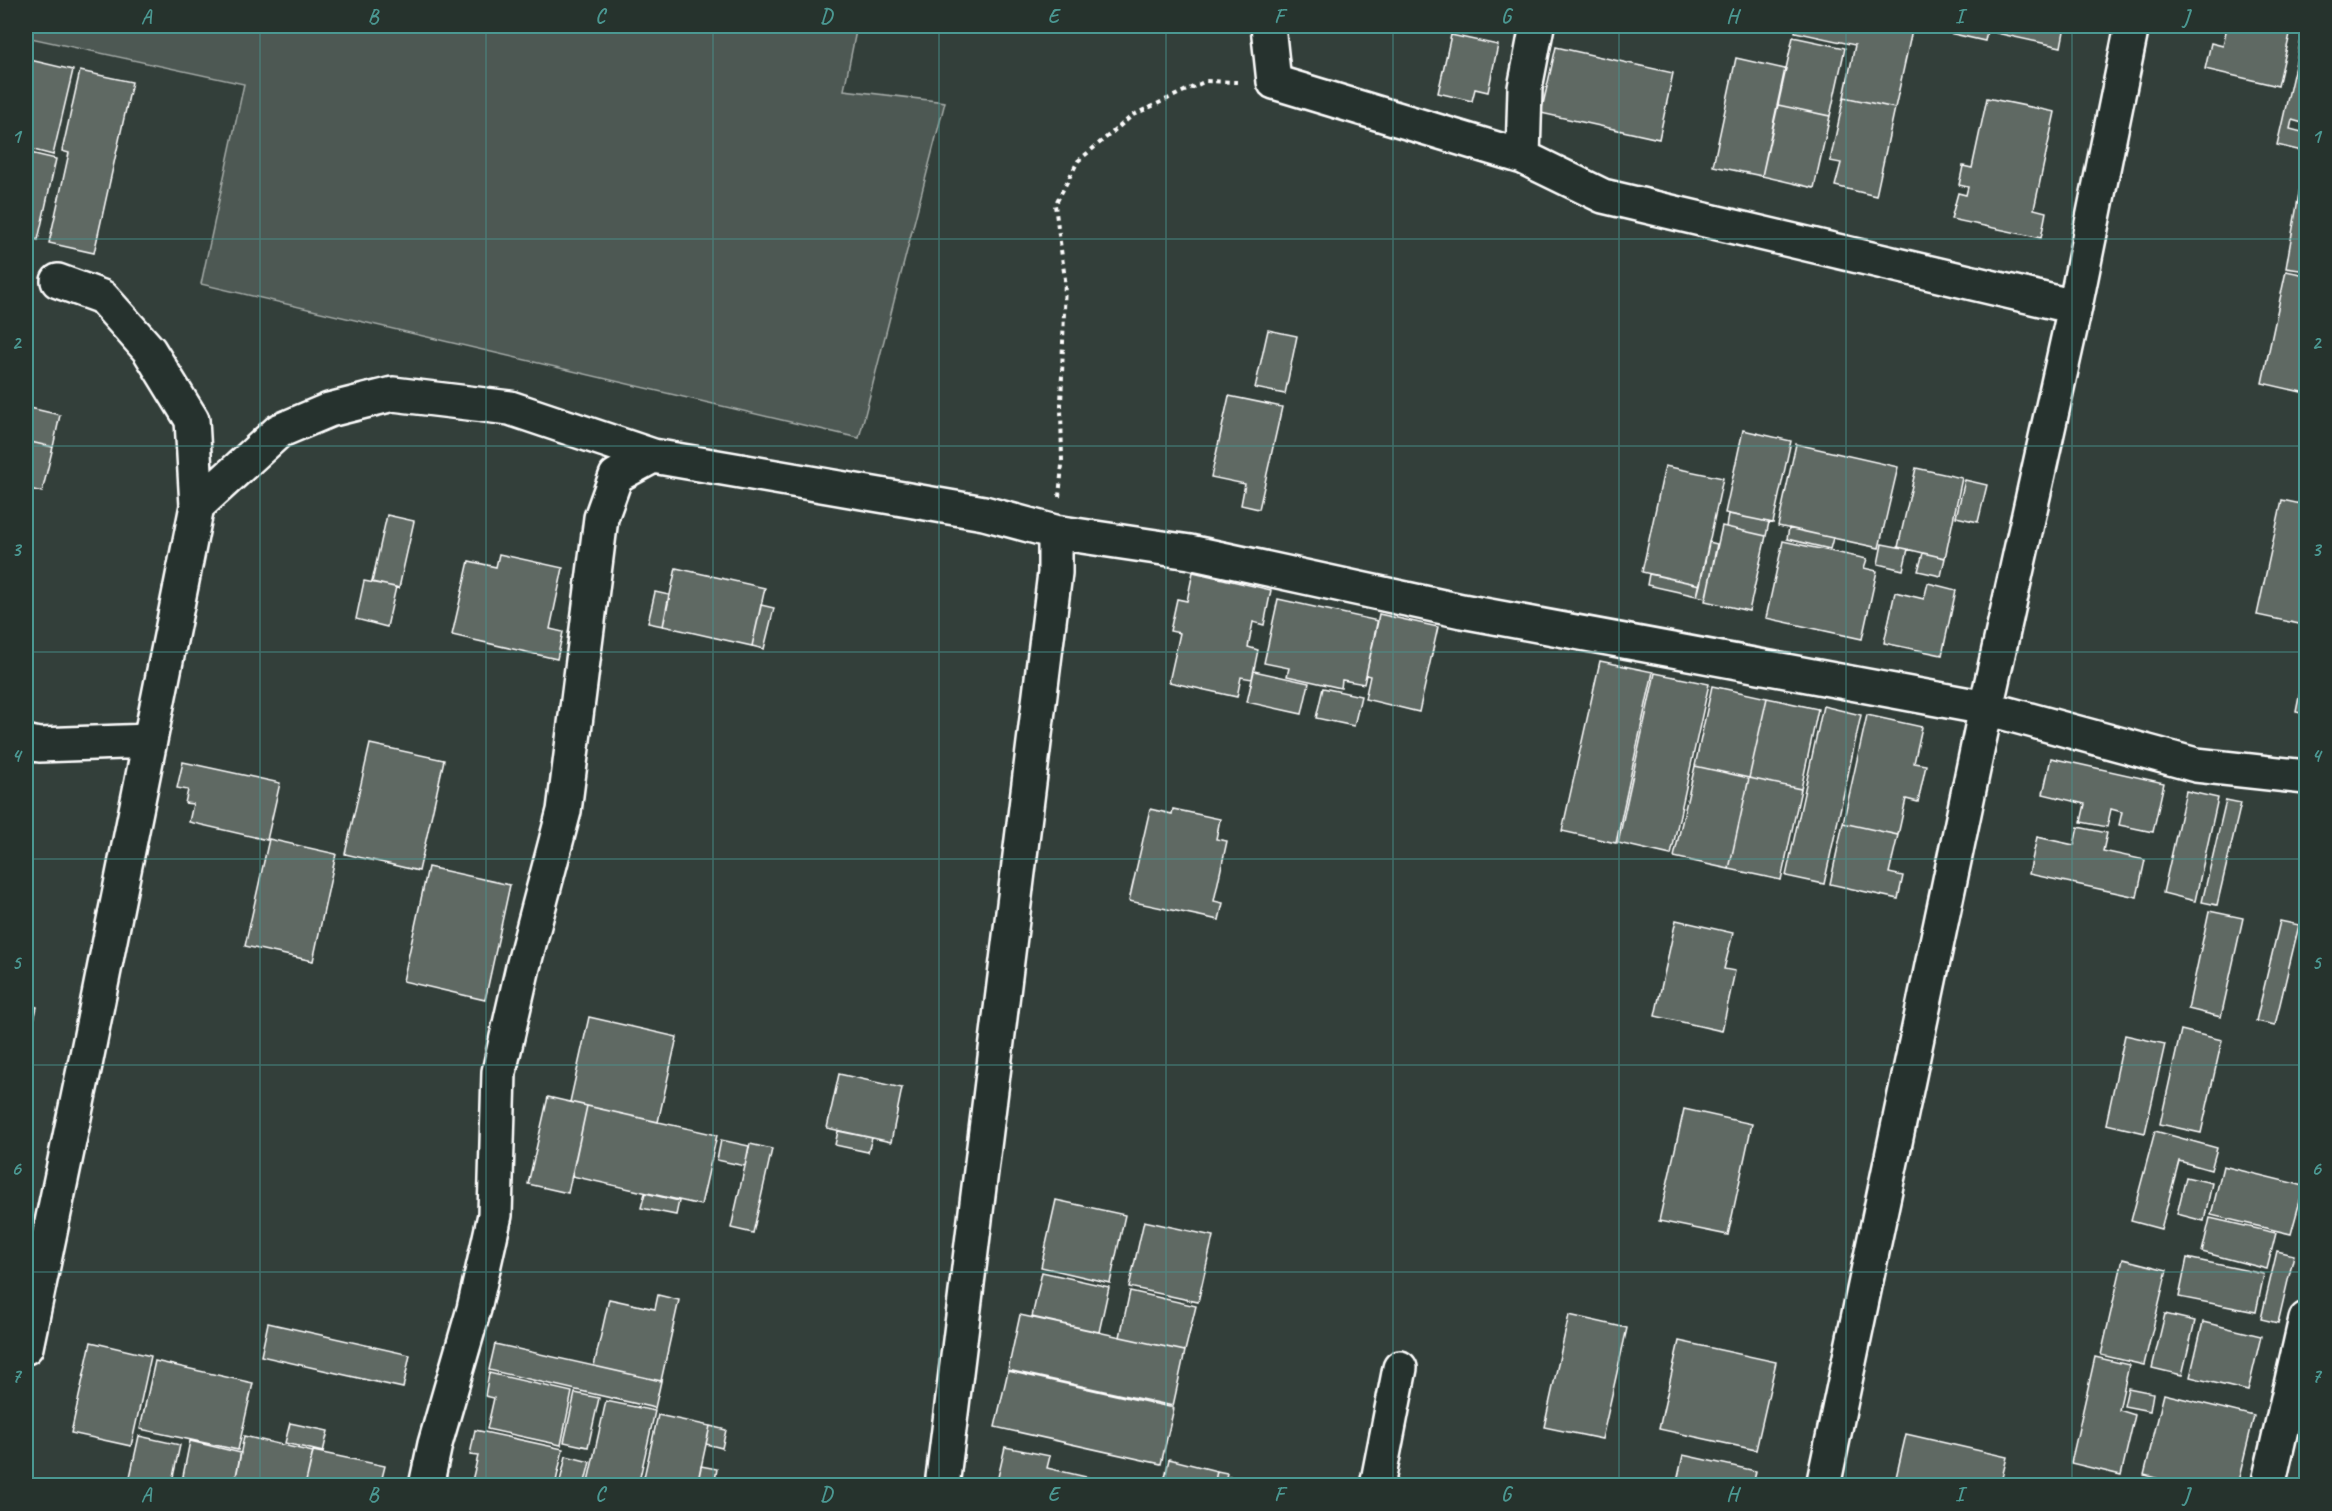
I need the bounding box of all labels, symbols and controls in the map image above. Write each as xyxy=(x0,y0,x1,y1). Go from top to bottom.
text: A xyxy=(141,4,153,29)
text: B xyxy=(368,4,380,29)
text: C xyxy=(595,4,607,29)
text: D xyxy=(820,4,834,29)
text: E xyxy=(1048,4,1062,29)
text: F xyxy=(1274,4,1288,29)
text: G xyxy=(1501,4,1514,29)
text: H xyxy=(1726,4,1741,29)
text: I xyxy=(1955,4,1968,29)
text: J xyxy=(2181,4,2193,29)
text: 1 xyxy=(12,124,23,149)
text: 1 xyxy=(2312,124,2323,149)
text: 2 xyxy=(12,330,23,355)
text: 2 xyxy=(2312,330,2323,355)
text: 3 xyxy=(12,537,23,562)
text: 3 xyxy=(2312,537,2323,562)
text: 4 xyxy=(12,743,24,768)
text: 4 xyxy=(2312,743,2324,768)
text: 5 xyxy=(12,950,23,975)
text: 5 xyxy=(2312,950,2323,975)
text: 6 xyxy=(11,1156,22,1181)
text: 6 xyxy=(2311,1156,2322,1181)
text: 7 xyxy=(12,1363,23,1388)
text: 7 xyxy=(2312,1363,2323,1388)
text: A xyxy=(141,1482,153,1507)
text: B xyxy=(368,1482,380,1507)
text: C xyxy=(595,1482,607,1507)
text: D xyxy=(820,1482,834,1507)
text: E xyxy=(1048,1482,1062,1507)
text: F xyxy=(1274,1482,1288,1507)
text: G xyxy=(1501,1482,1514,1507)
text: H xyxy=(1726,1482,1741,1507)
text: I xyxy=(1955,1482,1968,1507)
text: J xyxy=(2181,1482,2193,1507)

